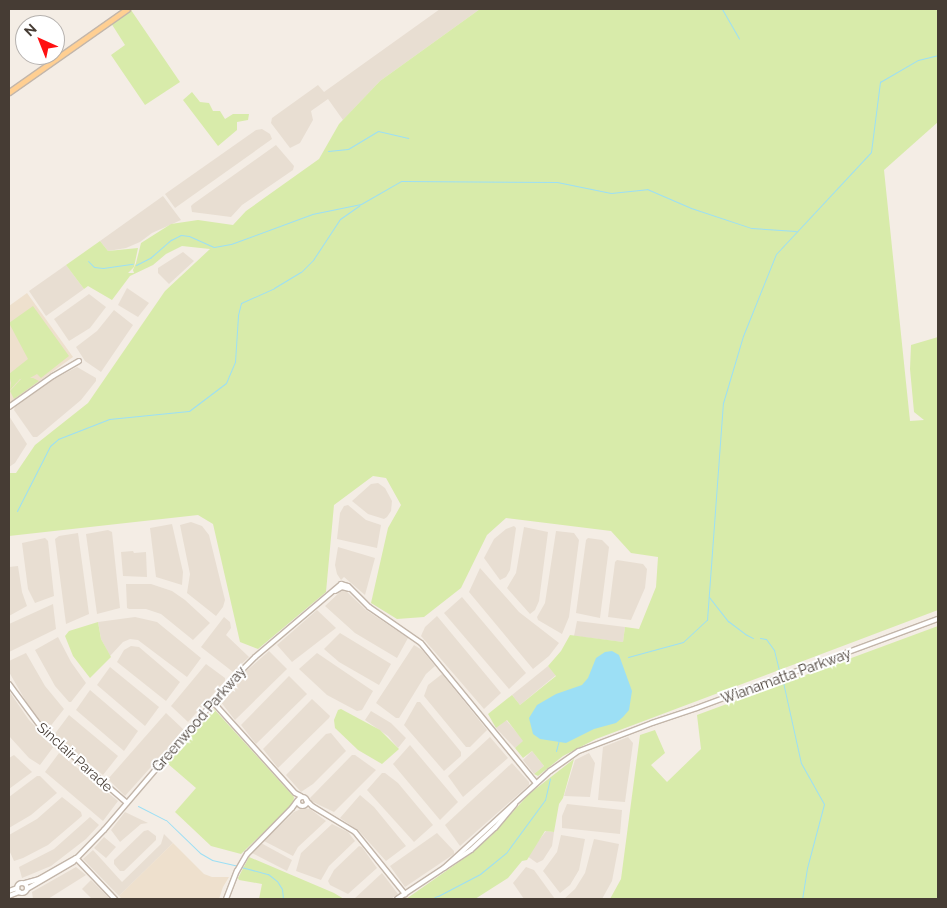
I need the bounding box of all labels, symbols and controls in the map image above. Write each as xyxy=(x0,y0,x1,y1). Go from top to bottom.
north arrow xyxy=(15,15,65,65)
text: N xyxy=(21,20,40,39)
street label: Wianamatta Parkway xyxy=(719,645,853,707)
street label: Greenwood Parkway xyxy=(149,663,249,775)
street label: Sinclair Parade xyxy=(34,719,116,795)

